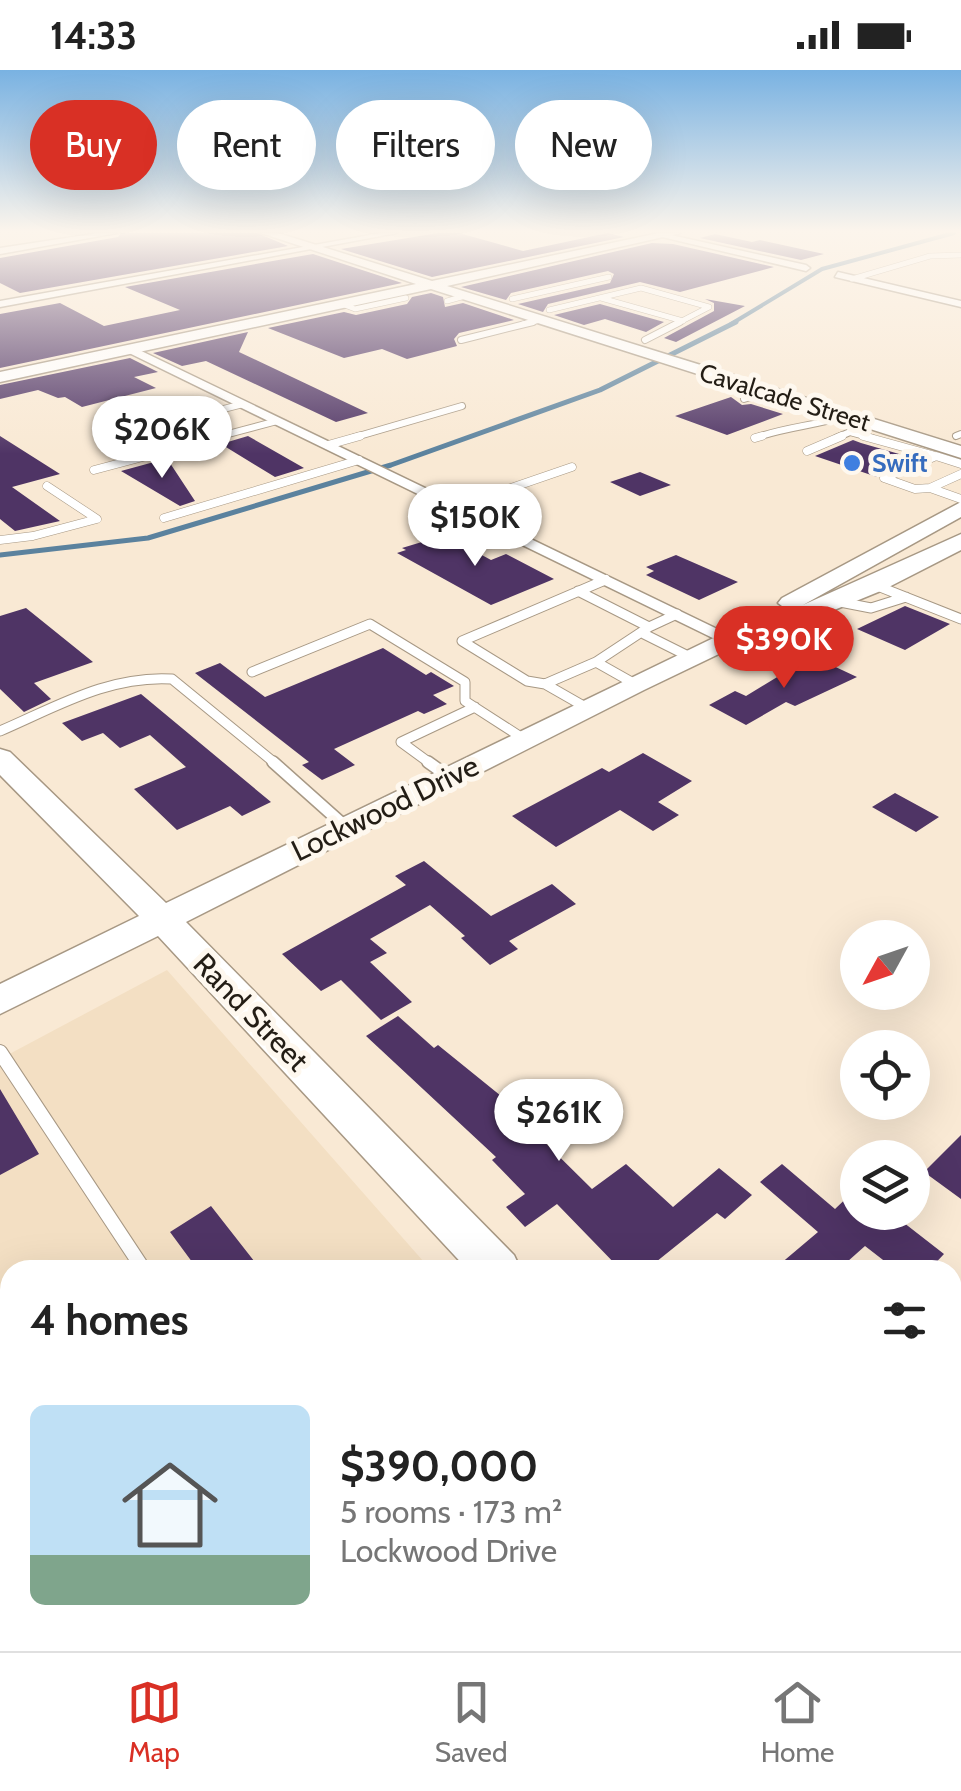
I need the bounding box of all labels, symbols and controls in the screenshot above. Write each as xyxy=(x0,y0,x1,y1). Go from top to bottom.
text: 14:33 xyxy=(50,12,137,59)
chip: Buy xyxy=(30,100,157,190)
chip: Rent xyxy=(177,100,316,190)
chip: Filters xyxy=(336,100,495,190)
chip: New xyxy=(515,100,652,190)
street label: Cavalcade Street xyxy=(696,357,874,437)
pin: $206K xyxy=(92,396,232,481)
text: $206K xyxy=(114,409,210,448)
place label: Swift xyxy=(872,448,928,478)
marker: Swift xyxy=(841,452,863,474)
pin: $150K xyxy=(405,484,545,569)
text: $150K xyxy=(430,497,520,536)
pin: $390K xyxy=(714,606,854,691)
text: $390K xyxy=(736,619,832,658)
street label: Lockwood Drive xyxy=(285,747,485,869)
north arrow xyxy=(840,920,930,1010)
map controls xyxy=(840,920,930,1230)
street label: Rand Street xyxy=(186,945,316,1079)
button: locate xyxy=(840,1030,930,1120)
pin: $261K xyxy=(489,1079,629,1164)
text: $261K xyxy=(516,1092,602,1131)
button: layers xyxy=(840,1140,930,1230)
icon: filters xyxy=(877,1293,932,1348)
text: 4 homes xyxy=(30,1294,189,1346)
text: $390,000 xyxy=(340,1440,538,1492)
icon: home xyxy=(110,1445,230,1565)
text: 5 rooms · 173 m² xyxy=(340,1492,562,1531)
text: Lockwood Drive xyxy=(340,1531,557,1570)
tab: Map xyxy=(127,1675,182,1769)
tab: Saved xyxy=(435,1675,508,1769)
tab: Home xyxy=(761,1675,834,1769)

